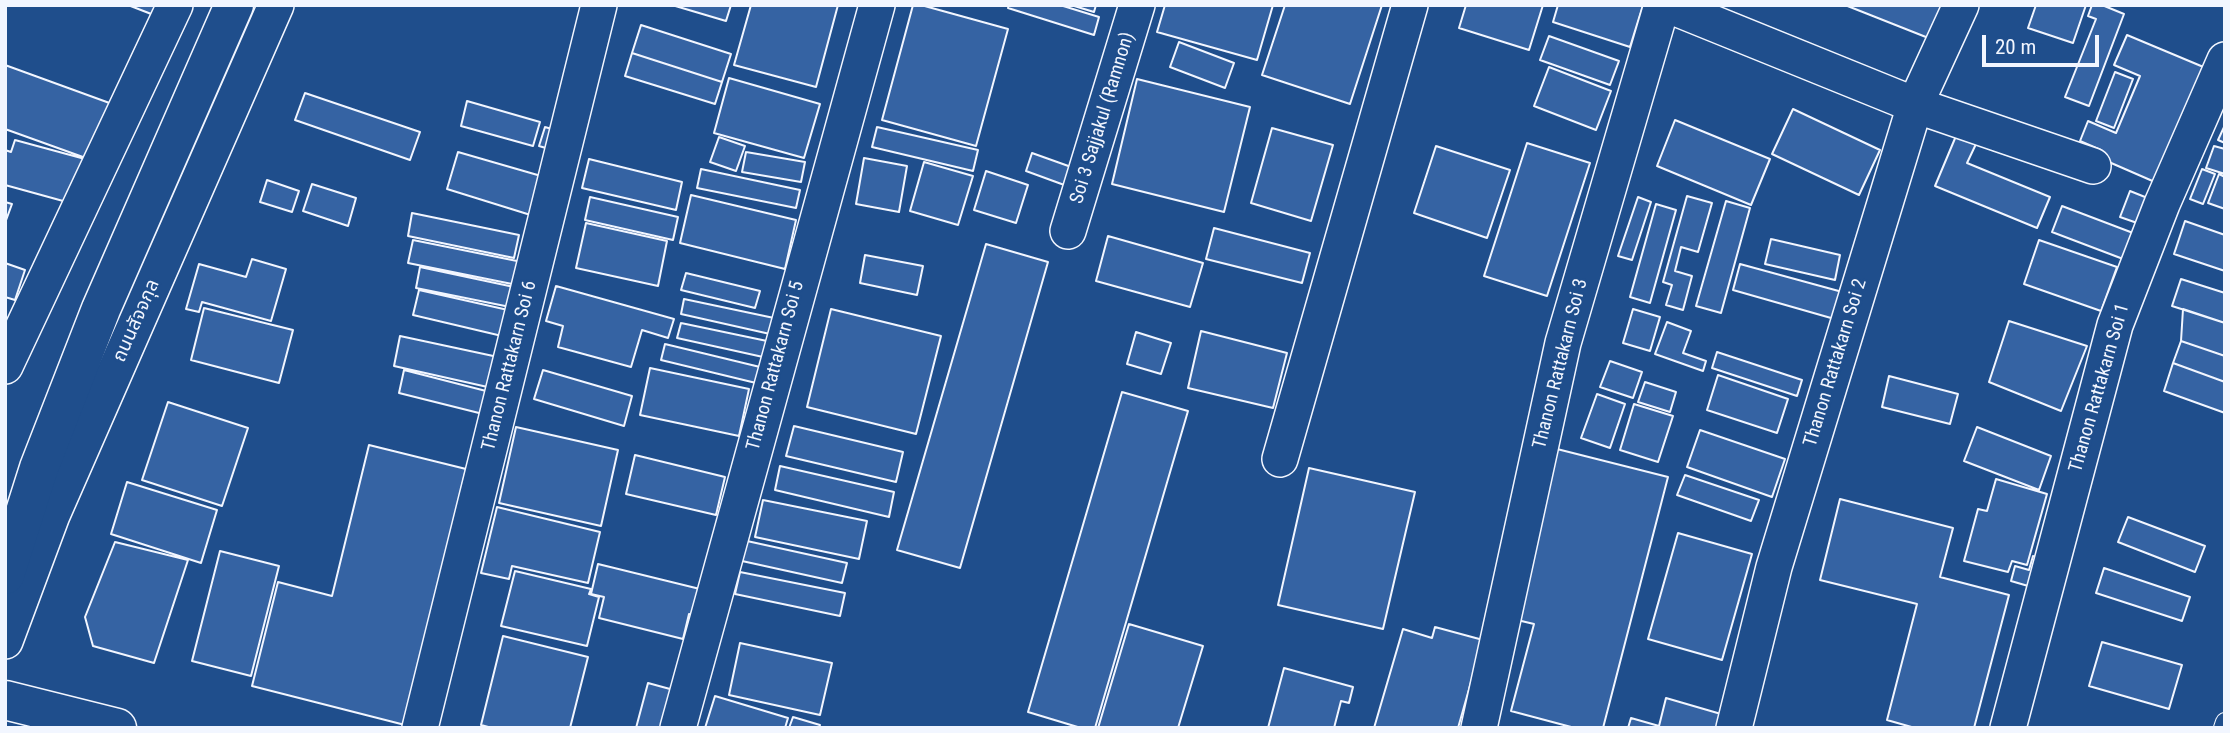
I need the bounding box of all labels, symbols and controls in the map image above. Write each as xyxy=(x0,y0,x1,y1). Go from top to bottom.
scale bar xyxy=(1985,21,2102,65)
street label: Soi 3 Sajjakul (Ramnon) xyxy=(1066,29,1140,207)
text: 20 m xyxy=(1995,35,2036,59)
street label: ถนนสัจจกุล xyxy=(109,276,165,366)
street label: Thanon Rattakarn Soi 2 xyxy=(1800,276,1872,450)
street label: Thanon Rattakarn Soi 3 xyxy=(1529,277,1593,451)
street label: Thanon Rattakarn Soi 6 xyxy=(478,279,542,453)
street label: Thanon Rattakarn Soi 5 xyxy=(742,279,810,453)
street label: Thanon Rattakarn Soi 1 xyxy=(2065,301,2135,475)

